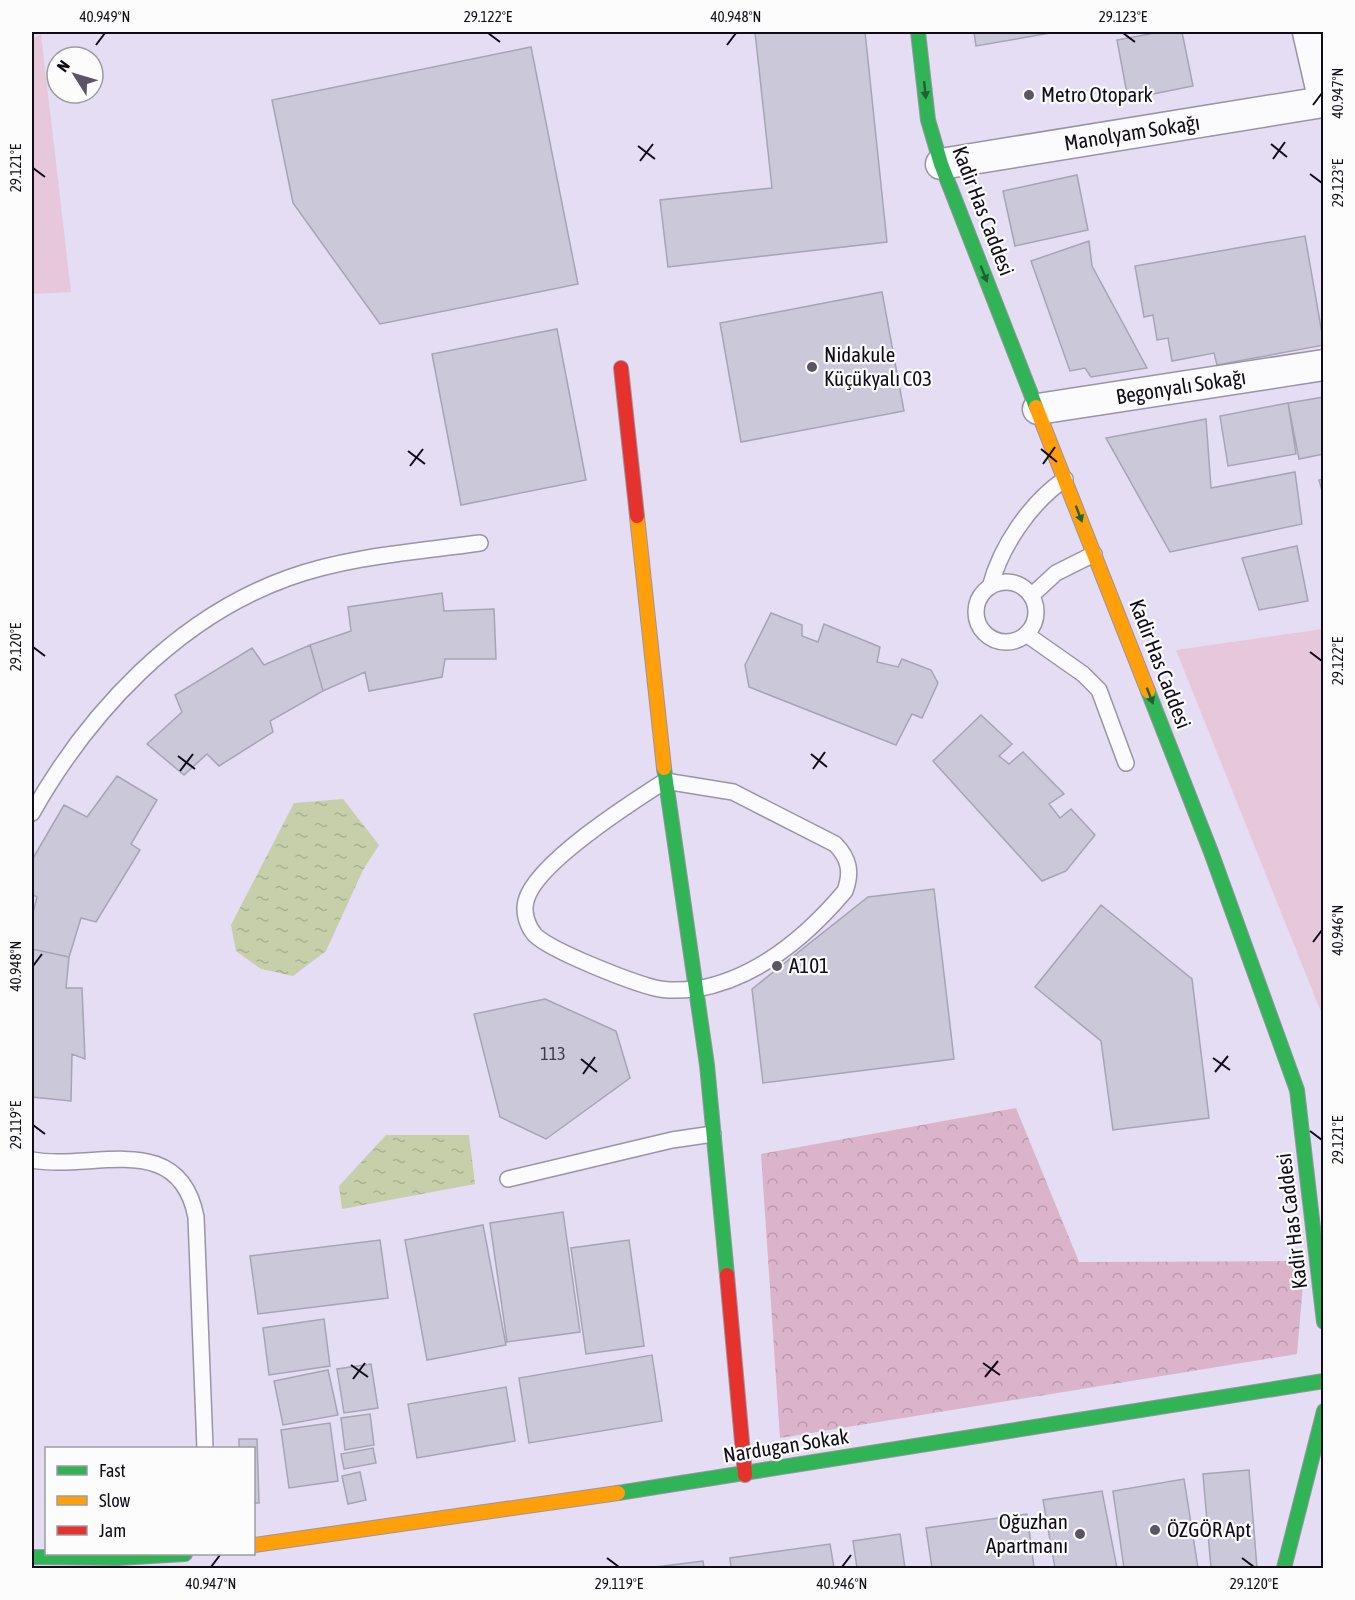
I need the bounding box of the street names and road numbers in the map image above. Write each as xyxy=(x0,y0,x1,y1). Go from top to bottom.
street label: Manolyam Sokağı xyxy=(1062,109,1201,155)
street label: Kadir Has Caddesi xyxy=(948,143,1020,279)
street label: Begonyalı Sokağı xyxy=(1114,364,1248,408)
street label: Kadir Has Caddesi xyxy=(1125,596,1197,732)
street label: Kadir Has Caddesi xyxy=(1271,1152,1311,1290)
street label: Nardugan Sokak xyxy=(721,1423,850,1467)

